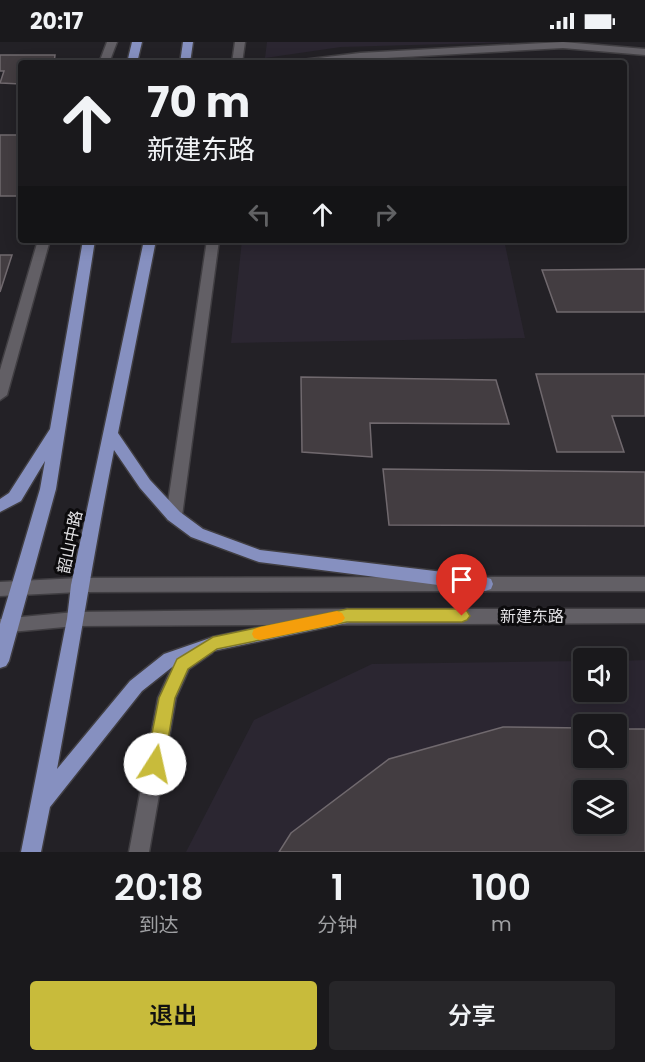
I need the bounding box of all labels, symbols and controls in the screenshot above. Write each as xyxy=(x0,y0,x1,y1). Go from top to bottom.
text: 20:17 xyxy=(30,6,83,37)
text: 70 m xyxy=(147,73,250,132)
icon: ahead xyxy=(48,84,126,162)
text: 新建东路 xyxy=(147,131,255,168)
icon: left xyxy=(243,198,276,231)
icon: ahead xyxy=(306,198,339,231)
icon: right xyxy=(369,198,402,231)
street label: 韶山中路 xyxy=(52,508,88,576)
pin xyxy=(436,554,487,616)
icon: arrive xyxy=(445,563,478,596)
street label: 新建东路 xyxy=(500,605,564,628)
map controls xyxy=(573,648,627,834)
button: sound xyxy=(573,648,627,702)
button: search xyxy=(573,714,627,768)
position arrow xyxy=(123,732,187,796)
button: layers xyxy=(573,780,627,834)
text: 20:18 xyxy=(114,862,204,913)
text: 1 xyxy=(331,862,344,913)
text: 100 xyxy=(471,862,531,913)
text: m xyxy=(491,910,512,938)
text: 到达 xyxy=(139,911,179,939)
text: 分钟 xyxy=(318,911,358,939)
button: 退出 xyxy=(30,981,317,1050)
button: 分享 xyxy=(329,981,615,1050)

